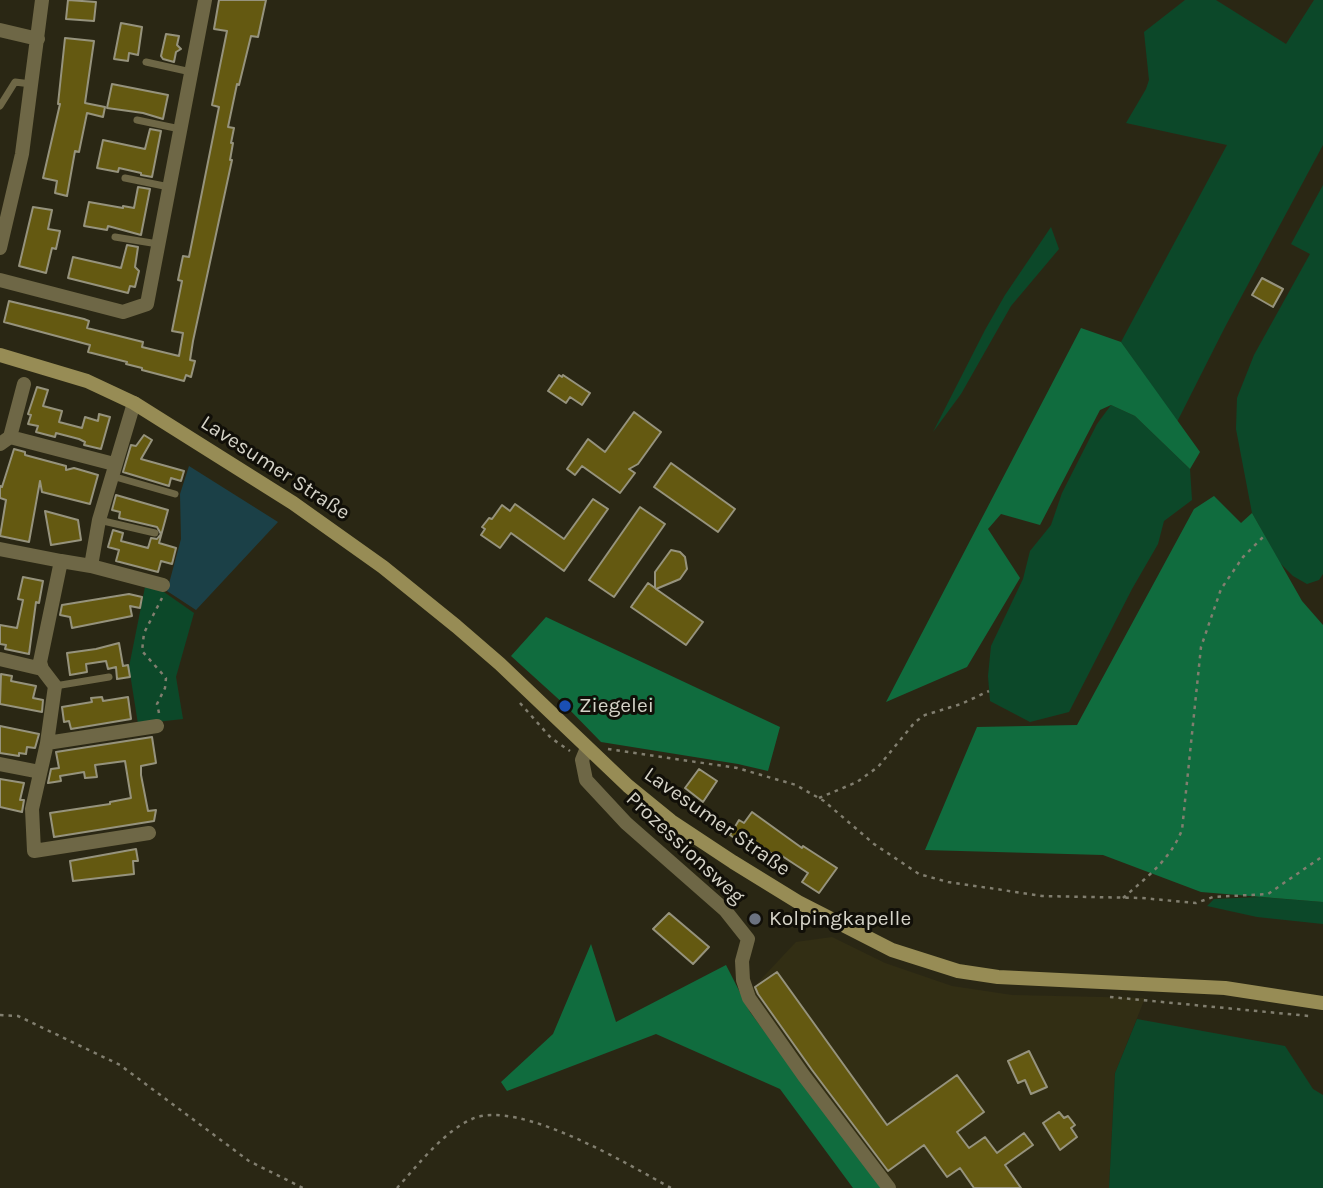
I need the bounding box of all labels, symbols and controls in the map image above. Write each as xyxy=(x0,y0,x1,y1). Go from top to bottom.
street label: Lavesumer Straße xyxy=(196,410,354,526)
place label: Ziegelei xyxy=(579,693,654,719)
marker: Ziegelei xyxy=(557,698,573,714)
street label: Lavesumer Straße xyxy=(639,762,795,882)
street label: Prozessionsweg xyxy=(621,787,749,909)
place label: Kolpingkapelle xyxy=(769,906,911,932)
marker: Kolpingkapelle xyxy=(747,911,763,927)

